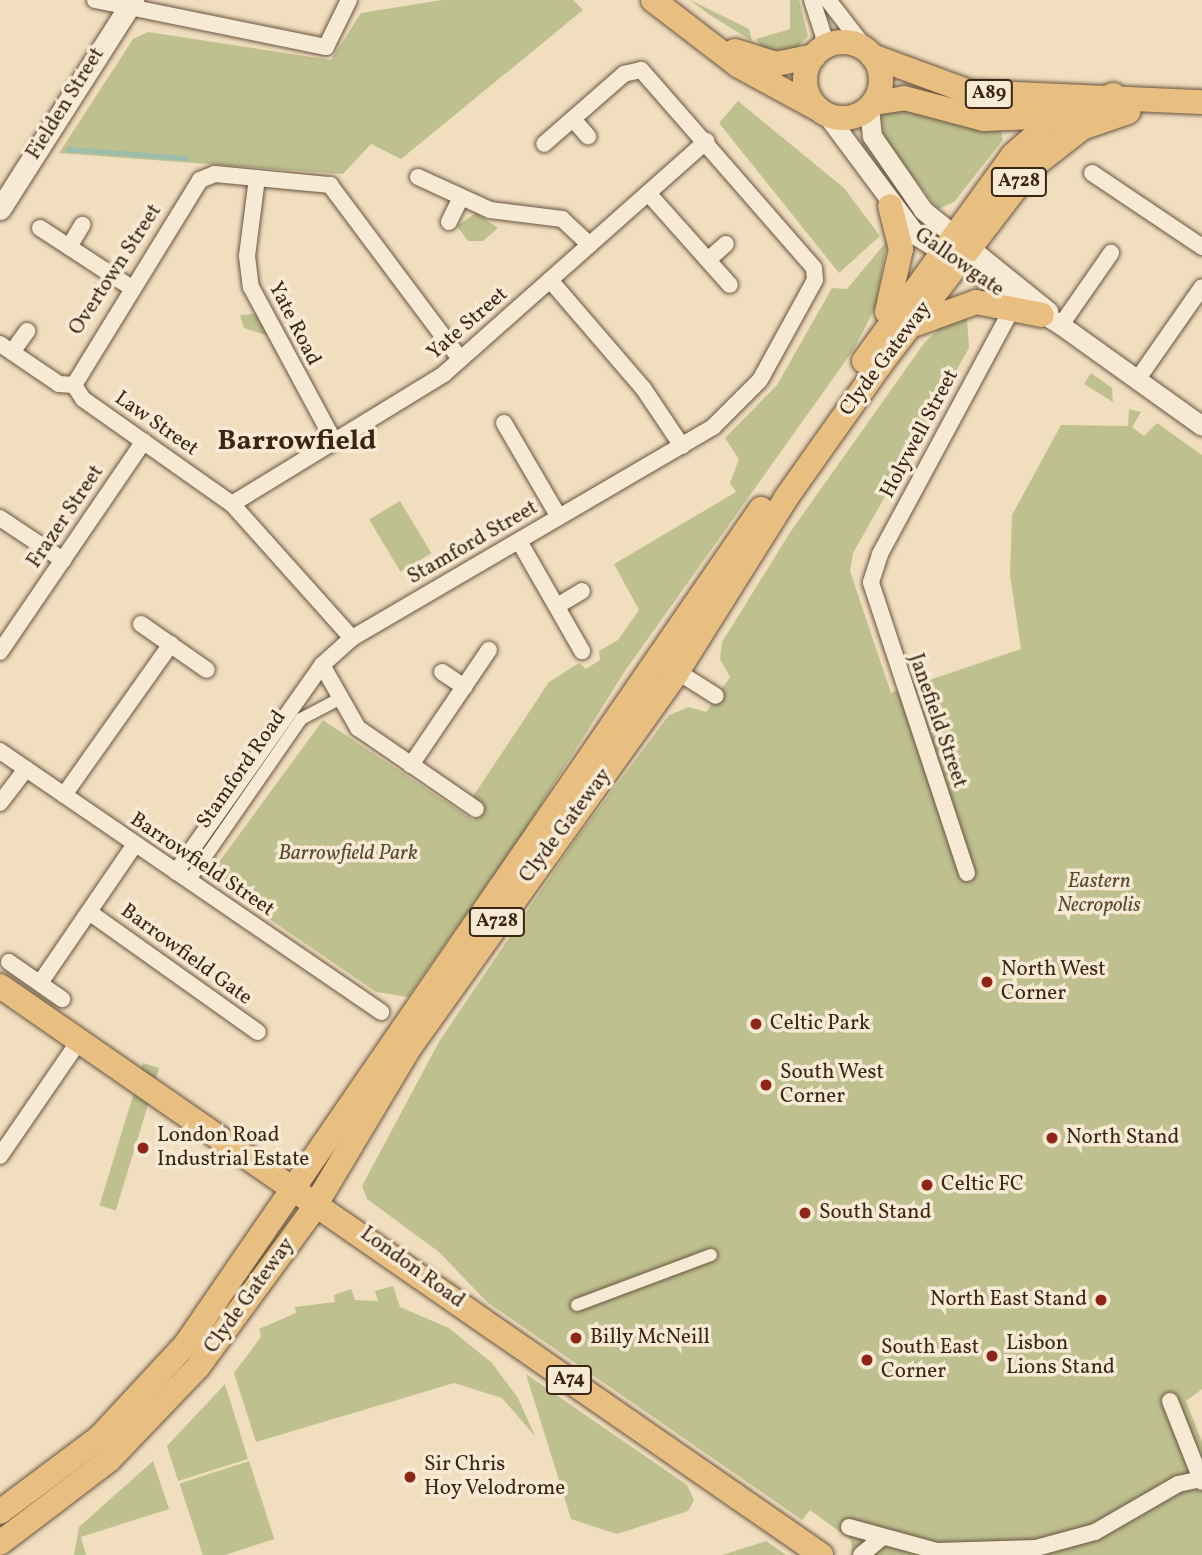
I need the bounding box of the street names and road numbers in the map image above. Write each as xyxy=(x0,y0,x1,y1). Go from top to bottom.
street label: Fielden Street xyxy=(22,43,110,165)
road number: A89 xyxy=(964,78,1014,110)
road number: A728 xyxy=(989,166,1049,198)
street label: Overtown Street xyxy=(64,200,168,340)
street label: Gallowgate xyxy=(909,223,1009,303)
street label: Yate Road xyxy=(262,278,326,370)
street label: Yate Street xyxy=(423,282,513,366)
street label: Clyde Gateway xyxy=(835,297,937,421)
street label: Holywell Street xyxy=(875,365,965,503)
street label: Law Street xyxy=(109,386,203,462)
street label: Frazer Street xyxy=(22,461,110,573)
street label: Stamford Street xyxy=(403,496,543,590)
street label: Janefield Street xyxy=(902,651,972,791)
street label: Stamford Road xyxy=(192,706,292,834)
street label: Clyde Gateway xyxy=(515,764,617,888)
street label: Barrowfield Street xyxy=(125,807,279,923)
street label: Barrowfield Gate xyxy=(115,899,257,1011)
road number: A728 xyxy=(467,906,527,938)
street label: London Road xyxy=(355,1222,469,1314)
street label: Clyde Gateway xyxy=(200,1233,300,1359)
road number: A74 xyxy=(544,1364,594,1396)

